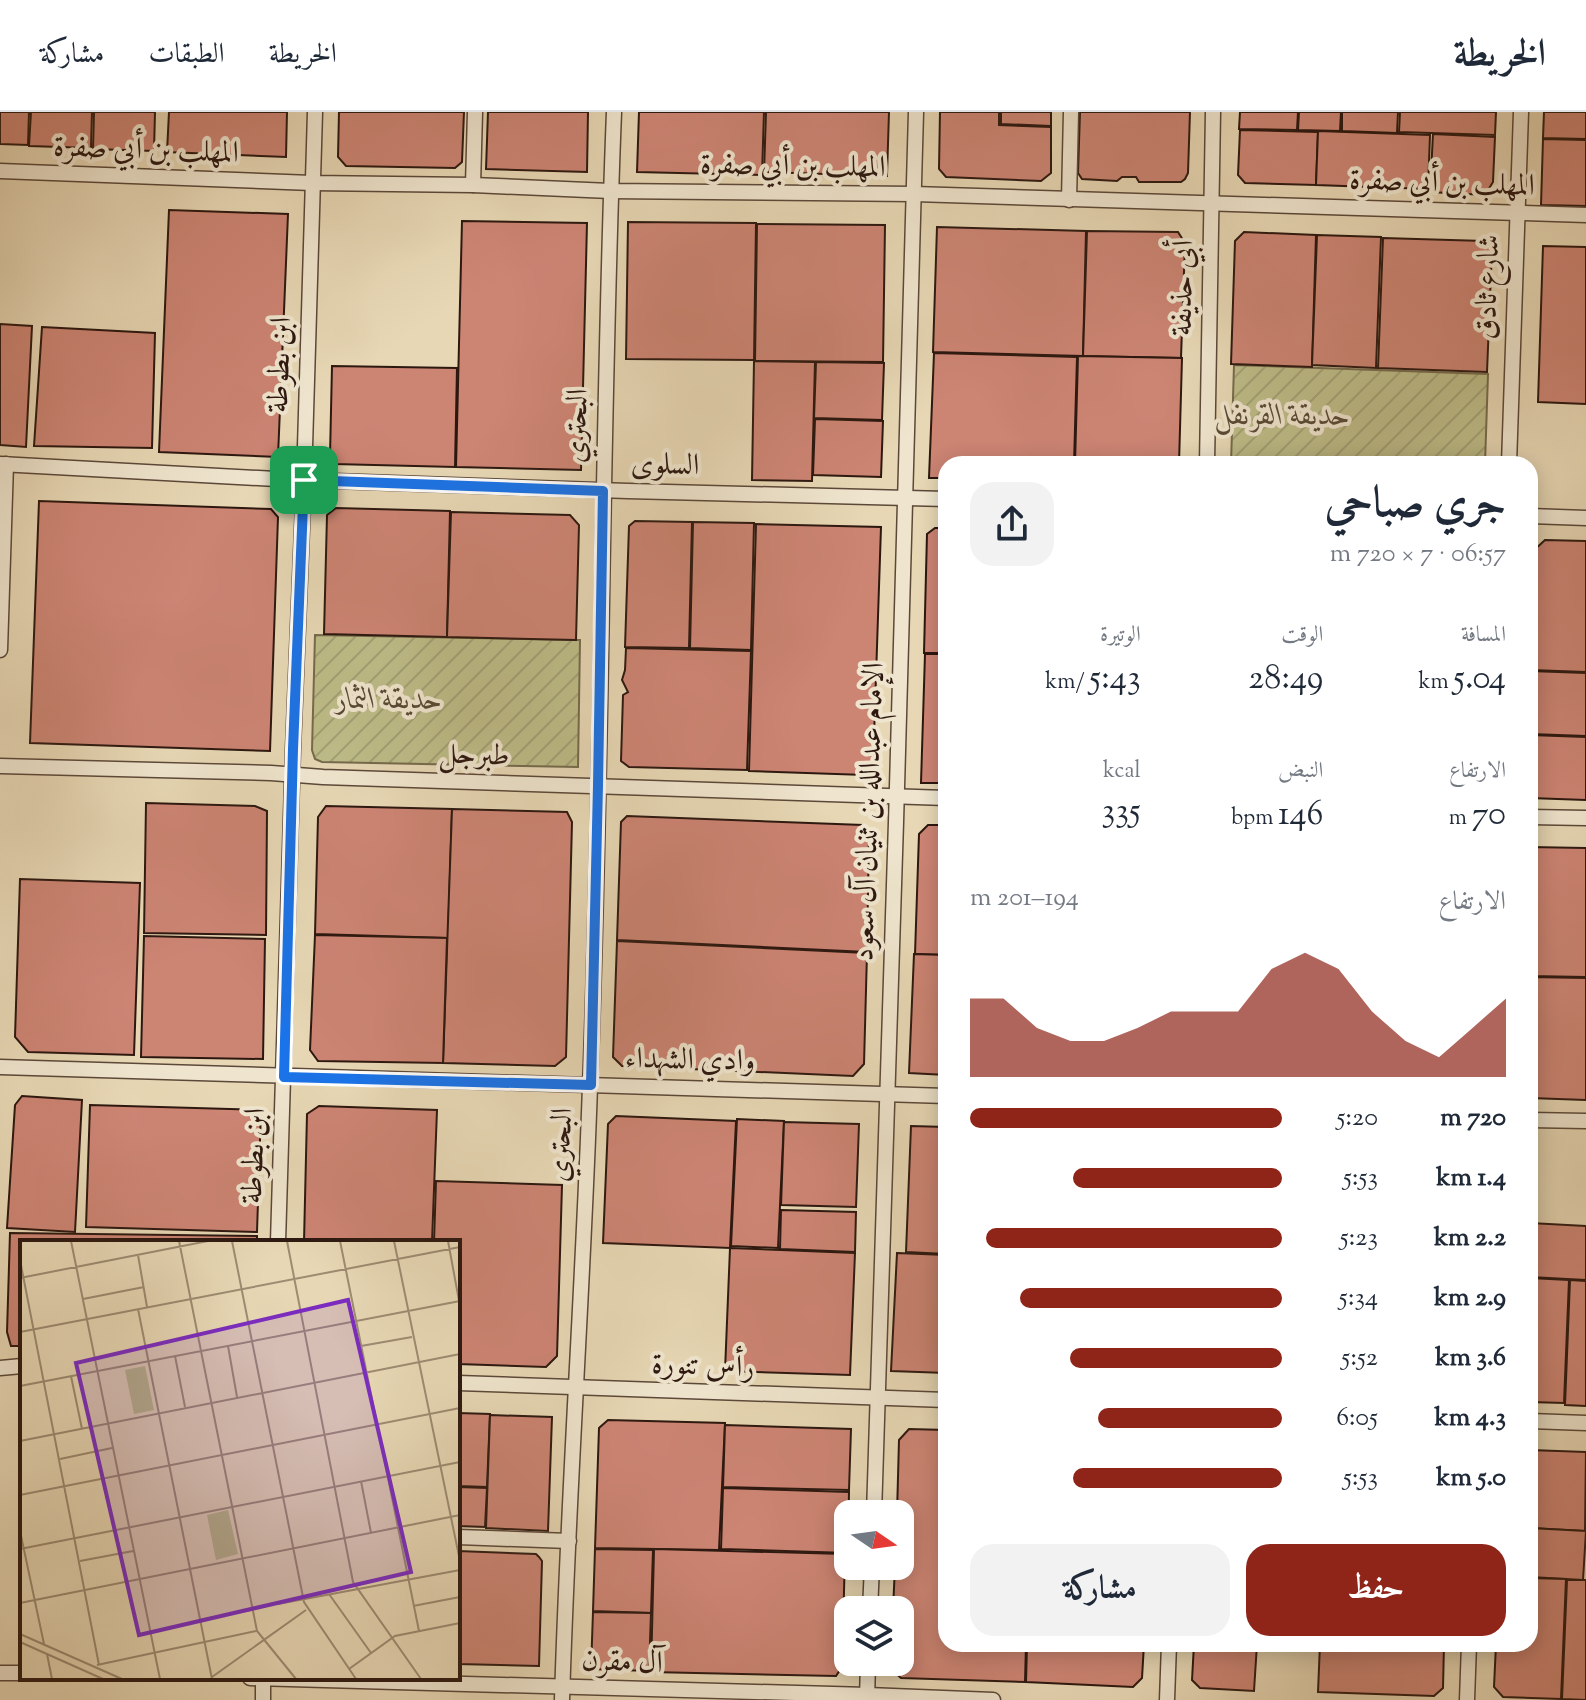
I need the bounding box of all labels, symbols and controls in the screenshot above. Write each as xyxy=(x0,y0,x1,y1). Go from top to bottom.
text: الخريطة xyxy=(1454,29,1546,83)
text: مشاركة xyxy=(40,35,104,75)
text: الطبقات xyxy=(148,35,225,75)
text: الخريطة xyxy=(269,35,337,75)
street label: المهلب بن أبي صفرة xyxy=(53,124,240,176)
street label: المهلب بن أبي صفرة xyxy=(700,142,886,190)
street label: المهلب بن أبي صفرة xyxy=(1349,157,1536,209)
street label: شارع ثادق xyxy=(1466,234,1513,340)
street label: أبي حذيفة xyxy=(1160,240,1206,336)
street label: ابن بطوطة xyxy=(258,316,304,414)
street label: البحتري xyxy=(555,388,601,464)
park label: حديقة القرنفل xyxy=(1214,395,1350,438)
street label: السلوى xyxy=(630,444,700,488)
pin xyxy=(270,446,338,514)
icon: arrive xyxy=(282,458,326,502)
text: جري صباحي xyxy=(1325,474,1506,537)
button: share xyxy=(970,482,1054,566)
text: 06:57 · 7 × 720 m xyxy=(1330,536,1506,573)
text: الوتيرة xyxy=(1100,620,1141,652)
text: الوقت xyxy=(1281,620,1323,652)
text: المسافة xyxy=(1461,620,1506,652)
text: 5:43 xyxy=(1089,655,1141,704)
text: 28:49 xyxy=(1248,655,1323,704)
text: 5.04 xyxy=(1453,655,1506,704)
street label: الإمام عبدالله بن ثنيان آل سعود xyxy=(843,662,899,962)
text: /km xyxy=(1045,667,1089,699)
text: km xyxy=(1418,667,1453,699)
park label: حديقة الثمار xyxy=(333,679,443,722)
street label: طبرجل xyxy=(438,733,510,779)
text: kcal xyxy=(1103,756,1141,788)
text: النبض xyxy=(1278,756,1323,788)
text: الارتفاع xyxy=(1449,756,1506,788)
text: 335 xyxy=(1102,788,1141,837)
text: 146 xyxy=(1278,791,1323,840)
text: 70 xyxy=(1472,791,1506,840)
text: bpm xyxy=(1231,803,1278,835)
text: m xyxy=(1449,803,1472,835)
text: 194–201 m xyxy=(970,880,1079,917)
text: الارتفاع xyxy=(1439,884,1506,921)
street label: وادي الشهداء xyxy=(624,1038,756,1084)
text: 5:20 xyxy=(1336,1100,1378,1137)
text: 720 m xyxy=(1440,1100,1506,1137)
street label: ابن بطوطة xyxy=(232,1107,278,1205)
street label: البحتري xyxy=(539,1107,585,1183)
text: 5:53 xyxy=(1343,1160,1378,1197)
text: 1.4 km xyxy=(1436,1160,1506,1197)
text: 5:23 xyxy=(1340,1220,1378,1257)
text: 2.2 km xyxy=(1434,1220,1506,1257)
inset map xyxy=(20,1240,460,1680)
text: 5:34 xyxy=(1339,1280,1378,1317)
text: 2.9 km xyxy=(1434,1280,1506,1317)
text: 5:52 xyxy=(1341,1340,1378,1377)
text: 3.6 km xyxy=(1435,1340,1506,1377)
street label: رأس تنورة xyxy=(651,1342,755,1390)
text: 6:05 xyxy=(1336,1400,1378,1437)
text: 4.3 km xyxy=(1435,1400,1506,1437)
text: 5:53 xyxy=(1343,1460,1378,1497)
text: 5.0 km xyxy=(1436,1460,1506,1497)
north arrow xyxy=(834,1500,914,1580)
map controls xyxy=(834,1500,914,1676)
button: مشاركة xyxy=(970,1544,1230,1636)
button: حفظ xyxy=(1246,1544,1506,1636)
button: layers xyxy=(834,1596,914,1676)
street label: آل مقرن xyxy=(581,1640,667,1686)

